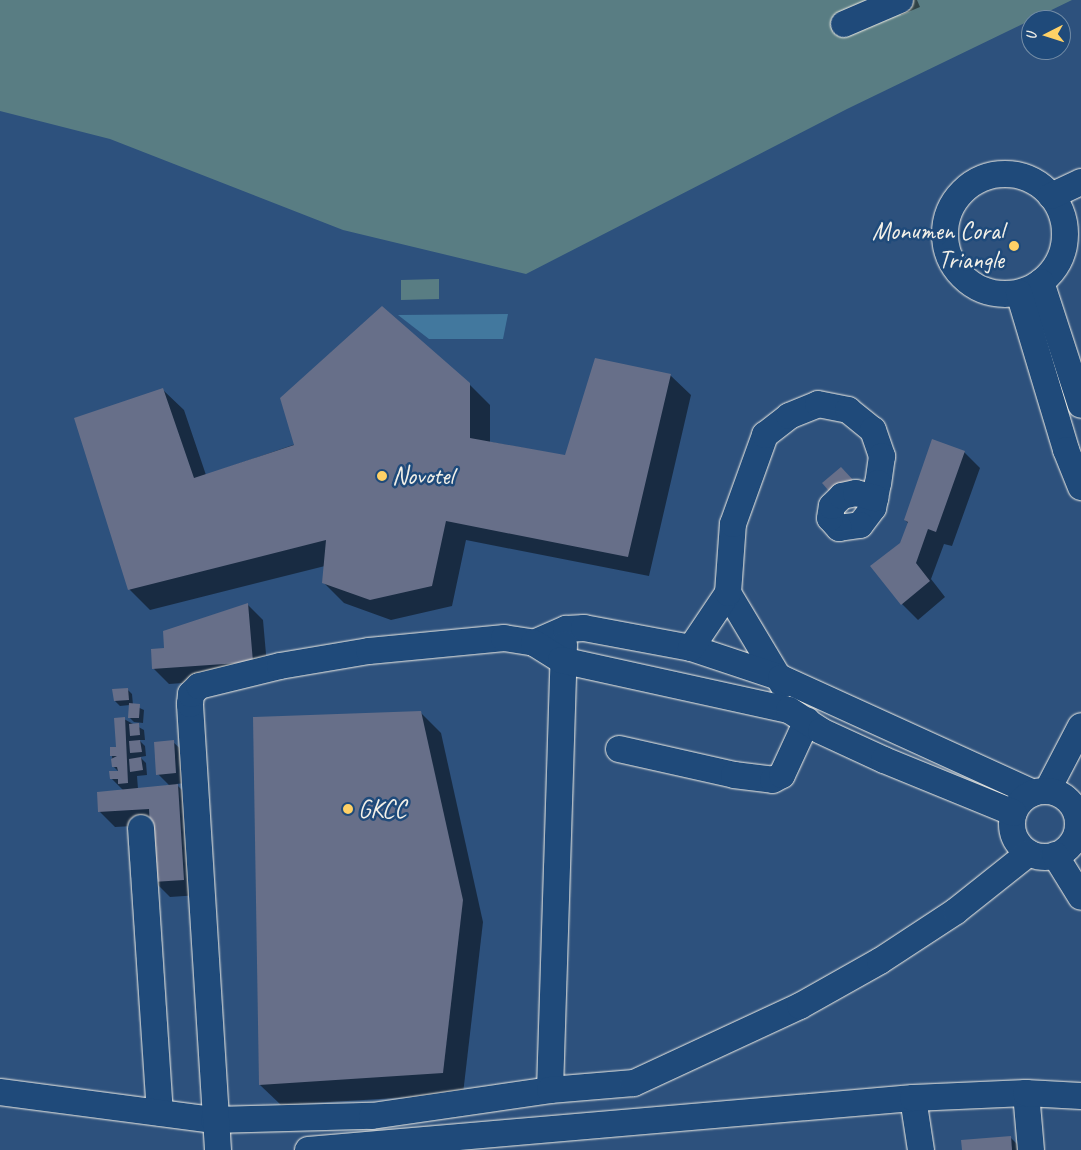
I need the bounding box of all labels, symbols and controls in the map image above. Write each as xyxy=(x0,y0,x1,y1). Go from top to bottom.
north arrow xyxy=(1021,10,1071,60)
text: U xyxy=(1023,32,1040,40)
place label: Monumen Coral Triangle xyxy=(872,217,1004,276)
marker: Monumen Coral Triangle xyxy=(1008,240,1020,252)
place label: Novotel xyxy=(392,461,454,491)
marker: Novotel xyxy=(376,470,388,482)
place label: GKCC xyxy=(358,794,406,824)
marker: GKCC xyxy=(342,803,354,815)

